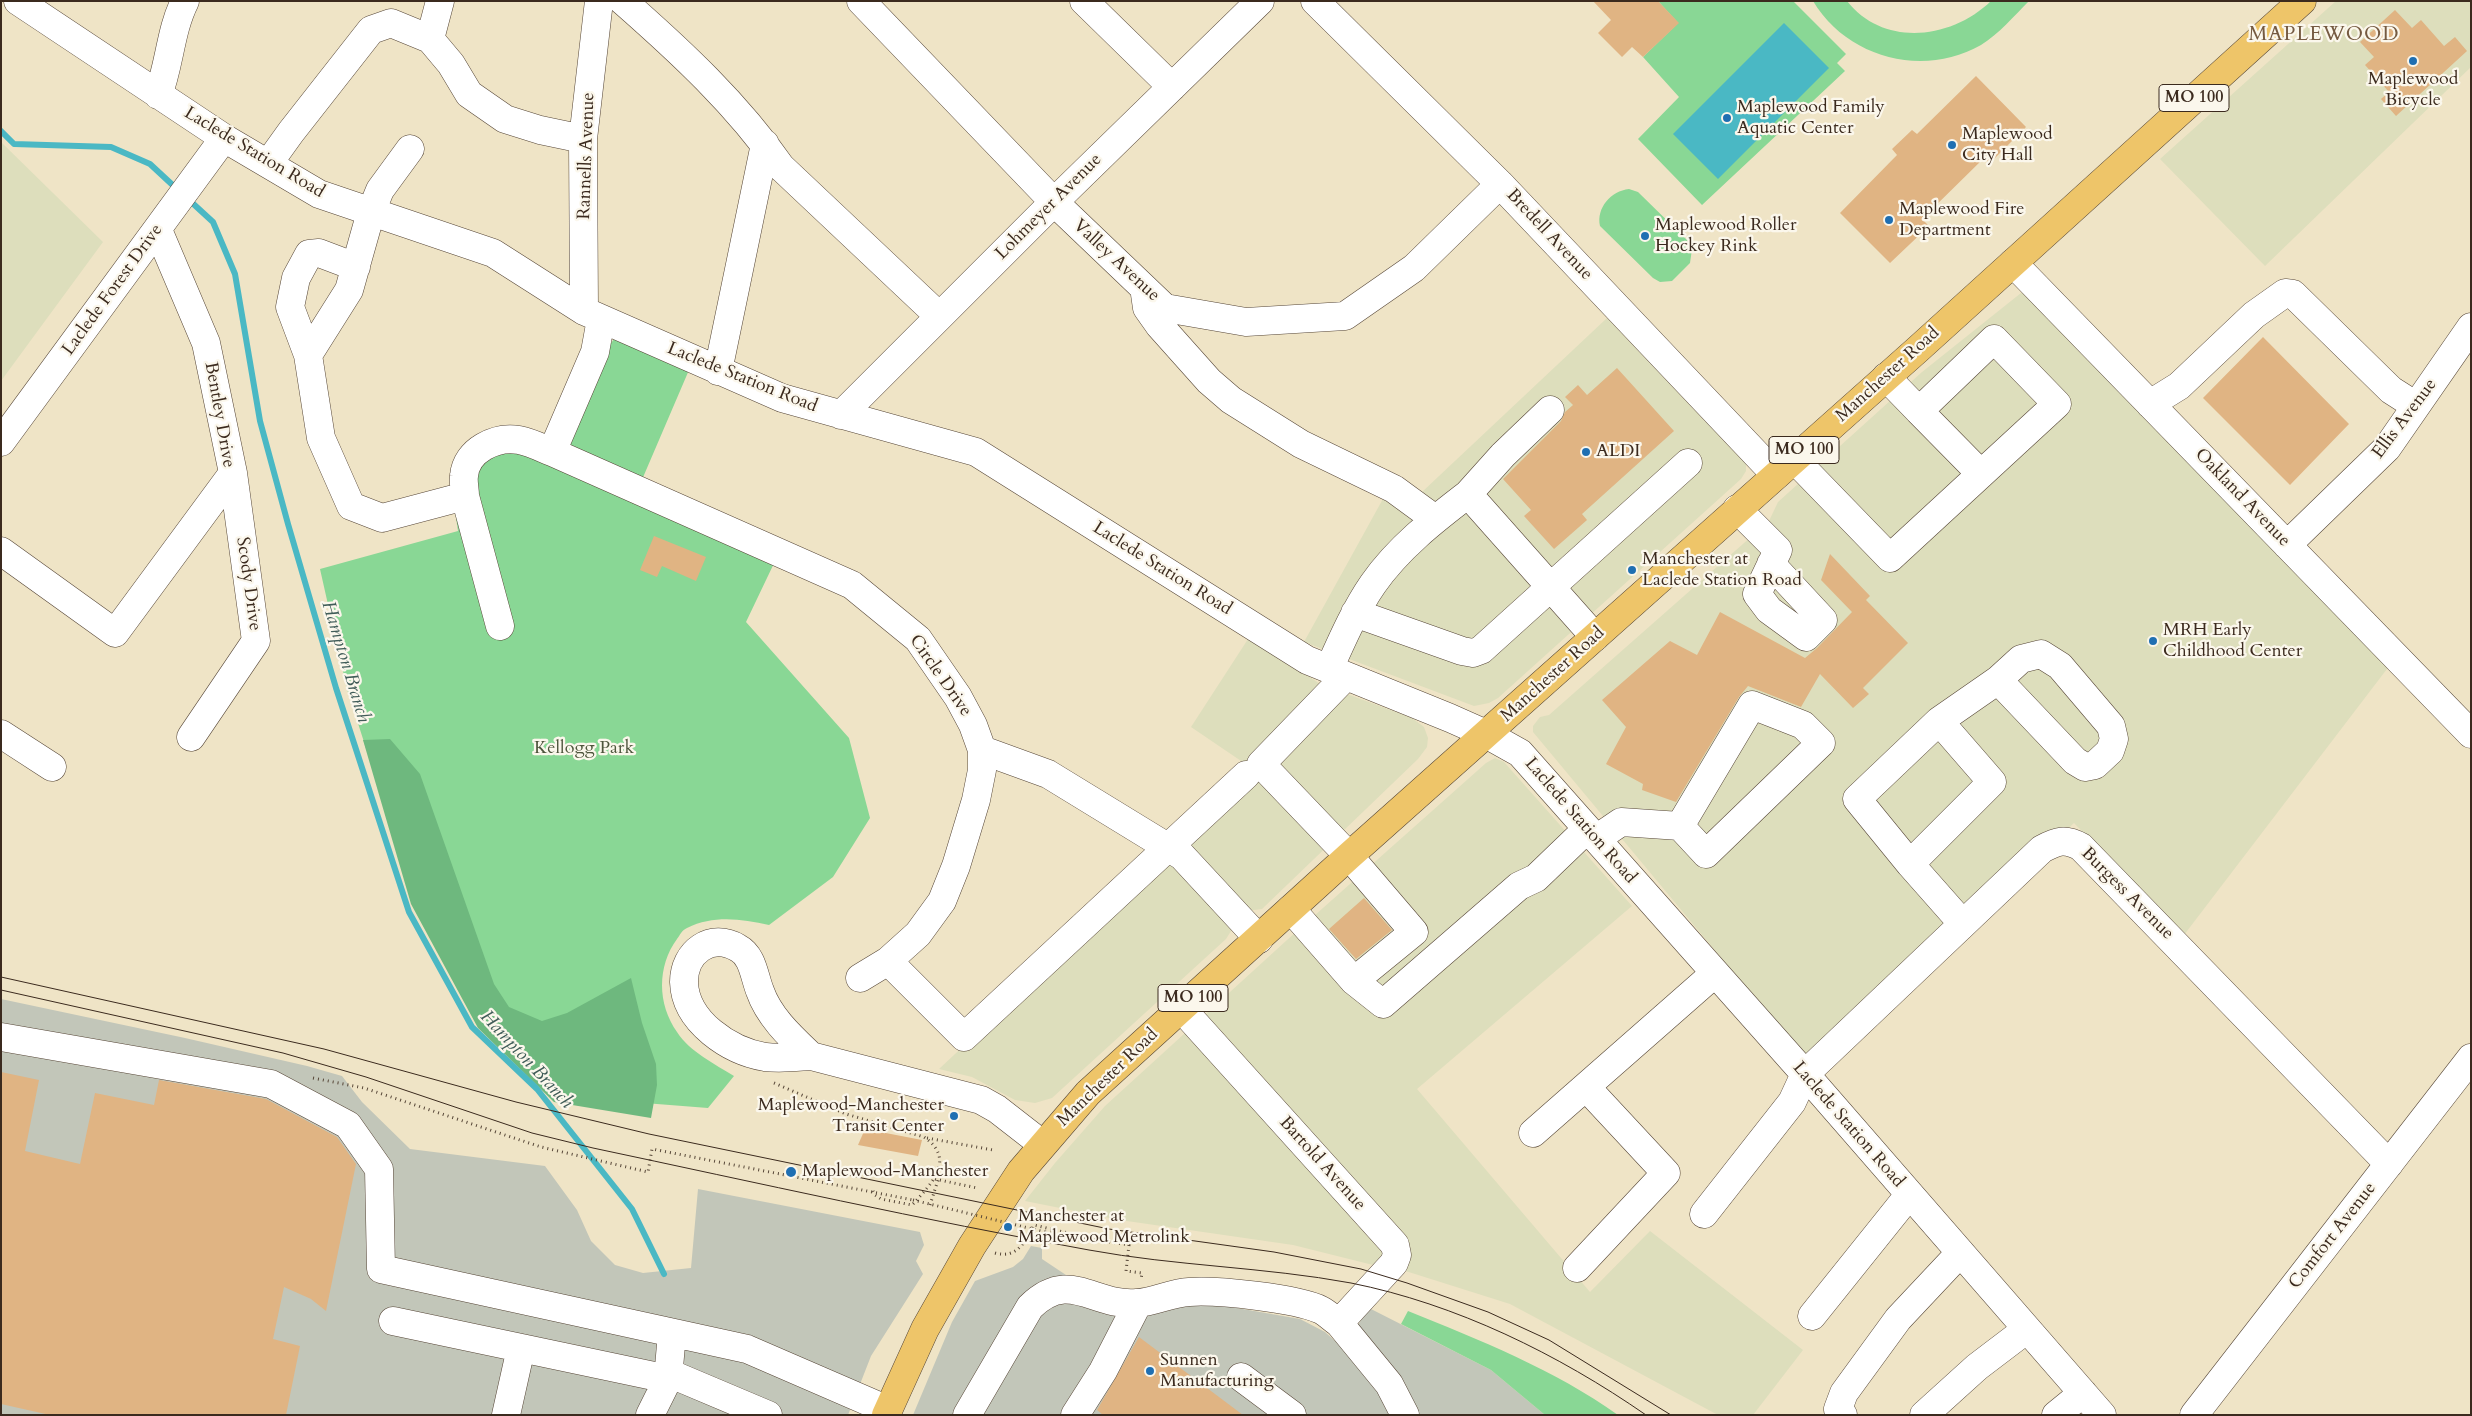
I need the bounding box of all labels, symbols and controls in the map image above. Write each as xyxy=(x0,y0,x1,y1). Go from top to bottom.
district label: MAPLEWOOD xyxy=(2247,23,2401,47)
marker: Maplewood Bicycle xyxy=(2407,55,2419,67)
place label: Maplewood Bicycle xyxy=(2368,69,2458,112)
road number: MO 100 xyxy=(2159,85,2229,112)
street label: Rannells Avenue xyxy=(574,92,600,220)
place label: Maplewood Family Aquatic Center xyxy=(1737,97,1885,140)
street label: Laclede Station Road xyxy=(180,103,328,203)
marker: Maplewood Family Aquatic Center xyxy=(1721,112,1733,124)
place label: Maplewood City Hall xyxy=(1962,124,2053,166)
marker: Maplewood City Hall xyxy=(1946,139,1958,151)
street label: Lohmeyer Avenue xyxy=(991,149,1107,265)
street label: Bredell Avenue xyxy=(1501,185,1597,285)
place label: Maplewood Fire Department xyxy=(1899,199,2024,242)
marker: Maplewood Fire Department xyxy=(1883,214,1895,226)
street label: Valley Avenue xyxy=(1068,215,1164,307)
place label: Maplewood Roller Hockey Rink xyxy=(1655,215,1796,258)
street label: Laclede Forest Drive xyxy=(58,220,168,360)
marker: Maplewood Roller Hockey Rink xyxy=(1639,230,1651,242)
street label: Manchester Road xyxy=(1832,323,1944,427)
street label: Laclede Station Road xyxy=(664,338,820,418)
street label: Bentley Drive xyxy=(199,360,239,470)
street label: Ellis Avenue xyxy=(2368,375,2442,463)
road number: MO 100 xyxy=(1769,436,1839,464)
place label: ALDI xyxy=(1596,441,1640,463)
street label: Oakland Avenue xyxy=(2190,444,2294,552)
marker: ALDI xyxy=(1580,446,1592,458)
street label: Laclede Station Road xyxy=(1089,517,1235,621)
street label: Scody Drive xyxy=(231,536,265,632)
place label: Manchester at Laclede Station Road xyxy=(1642,549,1802,592)
marker: Manchester at Laclede Station Road xyxy=(1626,564,1638,576)
water label: Hampton Branch xyxy=(316,598,374,726)
place label: MRH Early Childhood Center xyxy=(2163,620,2302,662)
street label: Manchester Road xyxy=(1497,623,1609,727)
street label: Circle Drive xyxy=(904,631,976,721)
marker: MRH Early Childhood Center xyxy=(2147,635,2159,647)
park label: Kellogg Park xyxy=(534,738,634,760)
street label: Laclede Station Road xyxy=(1519,754,1641,888)
street label: Burgess Avenue xyxy=(2076,843,2178,945)
road number: MO 100 xyxy=(1158,984,1228,1011)
water label: Hampton Branch xyxy=(475,1006,577,1114)
street label: Manchester Road xyxy=(1053,1024,1163,1132)
street label: Laclede Station Road xyxy=(1787,1058,1909,1192)
place label: Maplewood-Manchester Transit Center xyxy=(758,1095,944,1138)
marker: Maplewood-Manchester Transit Center xyxy=(948,1110,960,1122)
street label: Bartold Avenue xyxy=(1274,1112,1370,1216)
place label: Maplewood-Manchester xyxy=(802,1161,988,1183)
marker: Maplewood-Manchester xyxy=(784,1165,798,1179)
street label: Comfort Avenue xyxy=(2285,1178,2381,1294)
place label: Manchester at Maplewood Metrolink xyxy=(1018,1206,1190,1248)
marker: Manchester at Maplewood Metrolink xyxy=(1002,1221,1014,1233)
place label: Sunnen Manufacturing xyxy=(1160,1350,1274,1392)
marker: Sunnen Manufacturing xyxy=(1144,1365,1156,1377)

